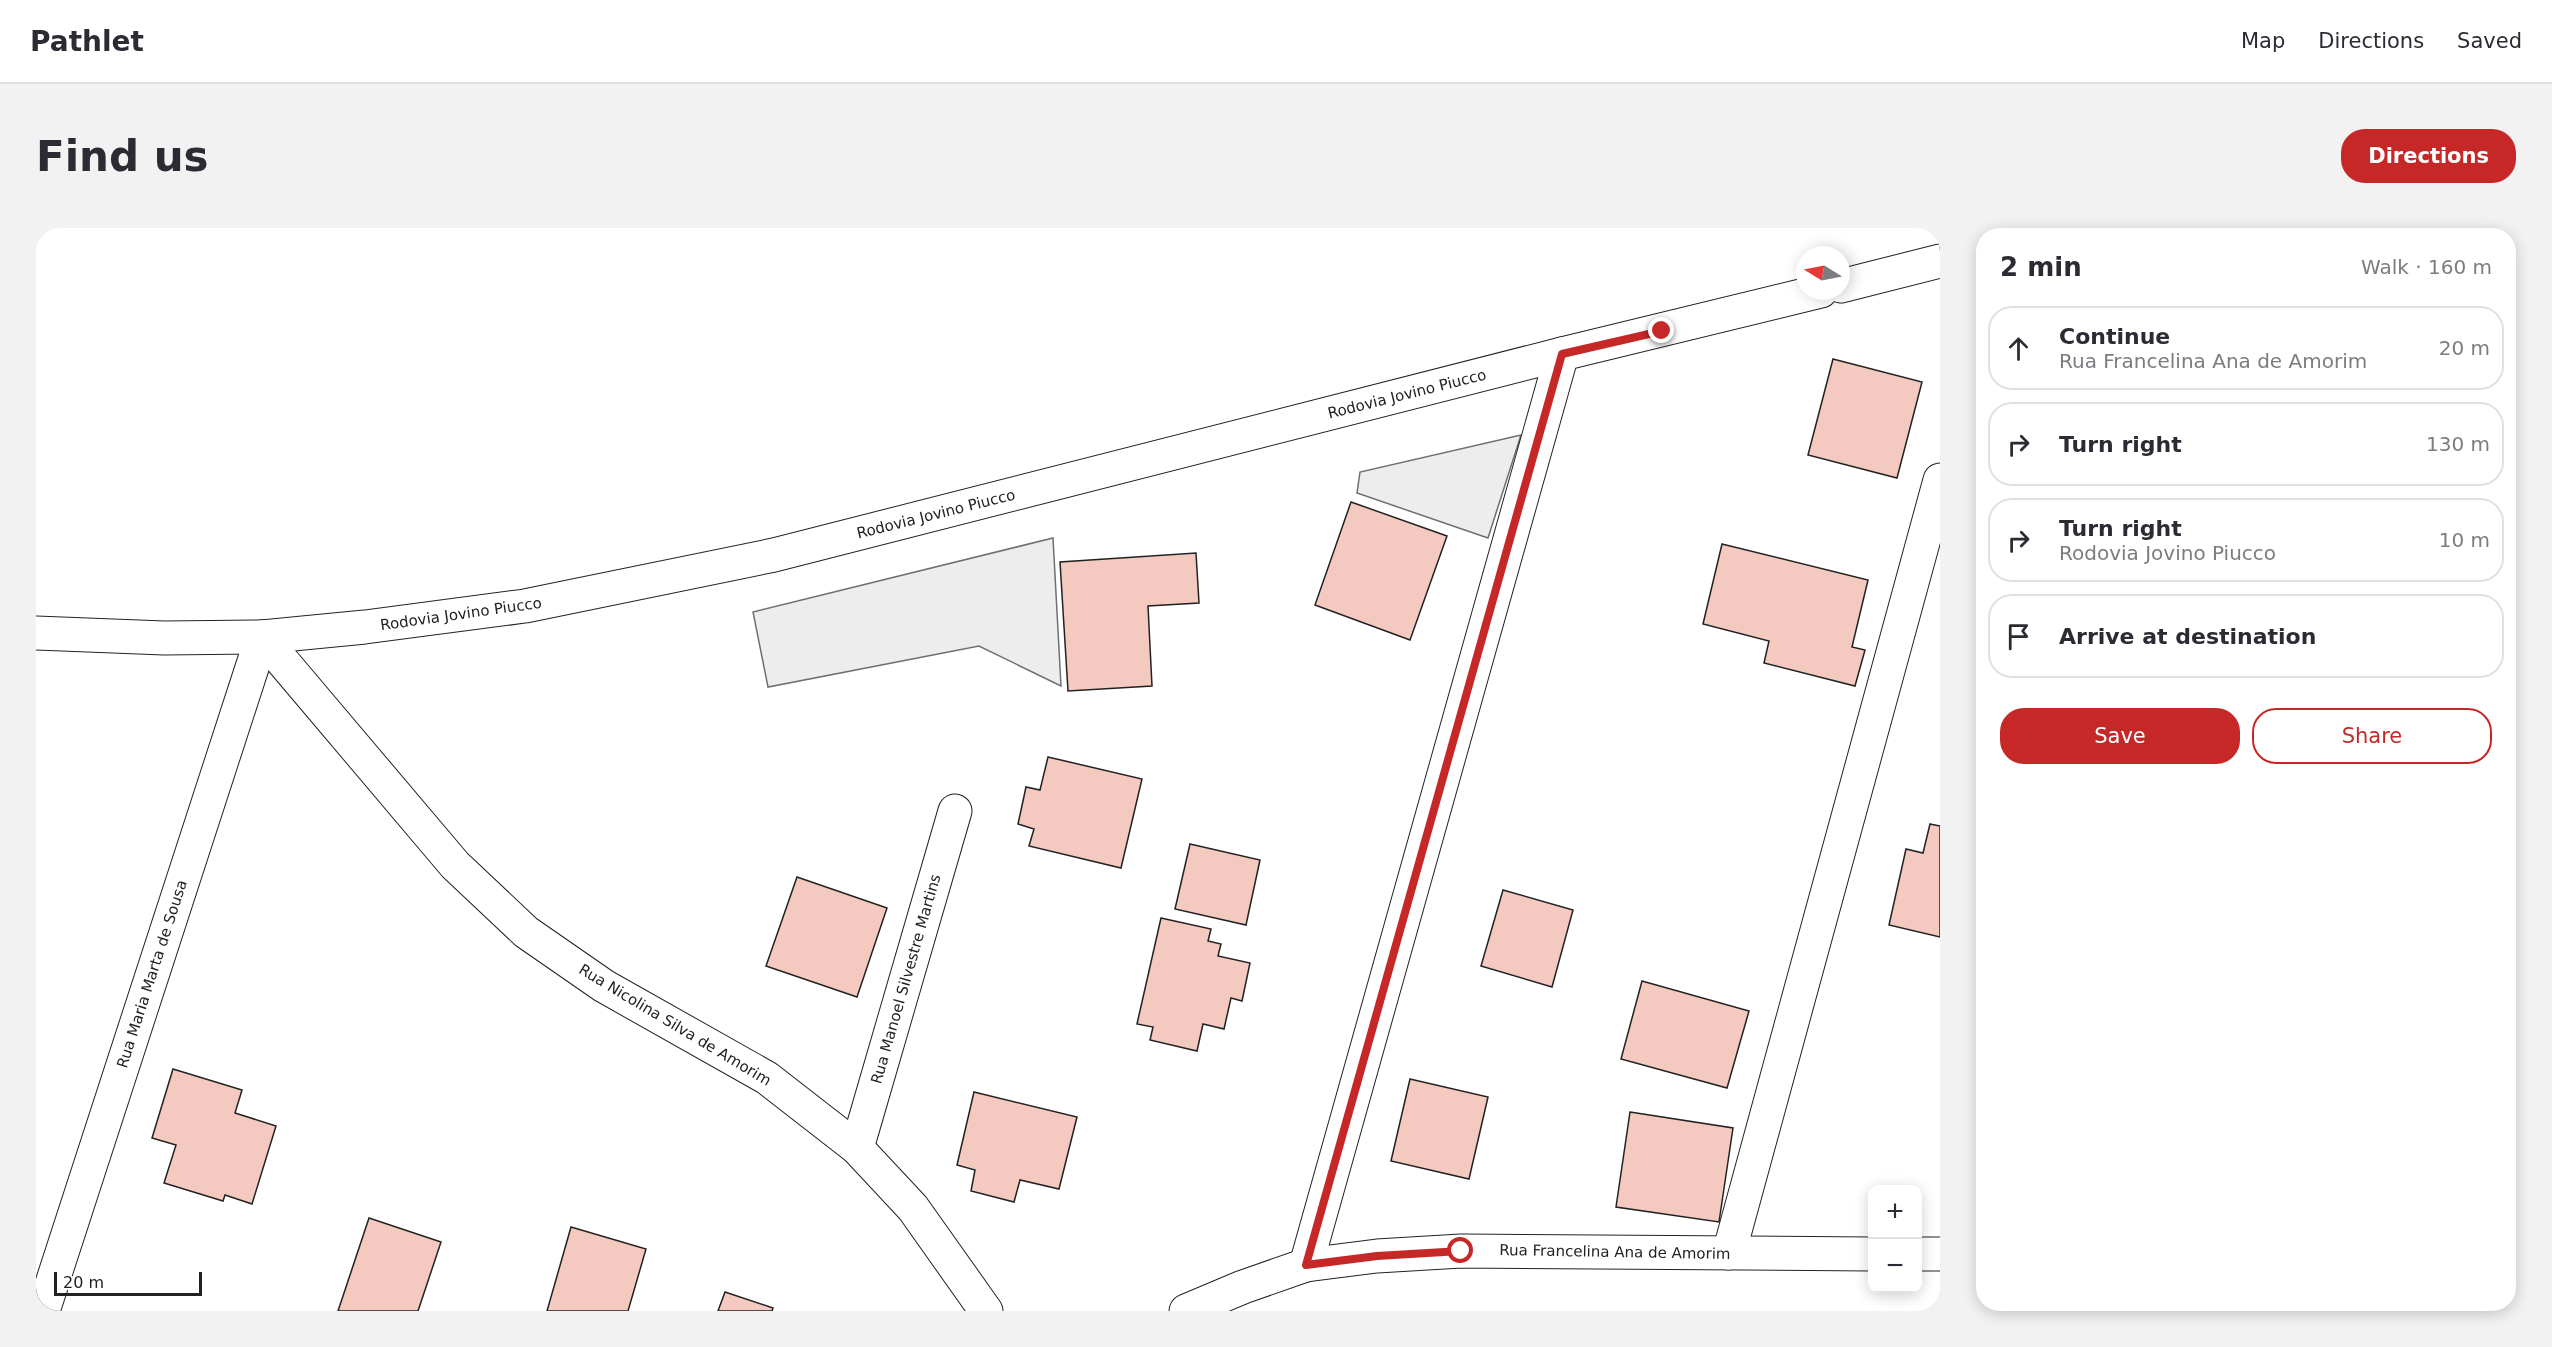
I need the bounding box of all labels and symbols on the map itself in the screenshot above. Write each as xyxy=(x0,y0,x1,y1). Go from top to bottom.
north arrow xyxy=(1796,246,1850,300)
route end xyxy=(1648,317,1674,343)
street label: Rodovia Jovino Piucco xyxy=(1326,366,1488,422)
street label: Rodovia Jovino Piucco xyxy=(855,486,1017,542)
street label: Rodovia Jovino Piucco xyxy=(379,594,543,634)
street label: Rua Manoel Silvestre Martins xyxy=(867,872,945,1086)
street label: Rua Maria Marta de Sousa xyxy=(113,878,191,1070)
street label: Rua Nicolina Silva de Amorim xyxy=(576,960,774,1090)
route start xyxy=(1447,1237,1473,1263)
street label: Rua Francelina Ana de Amorim xyxy=(1499,1241,1731,1263)
scale bar xyxy=(54,1269,202,1296)

